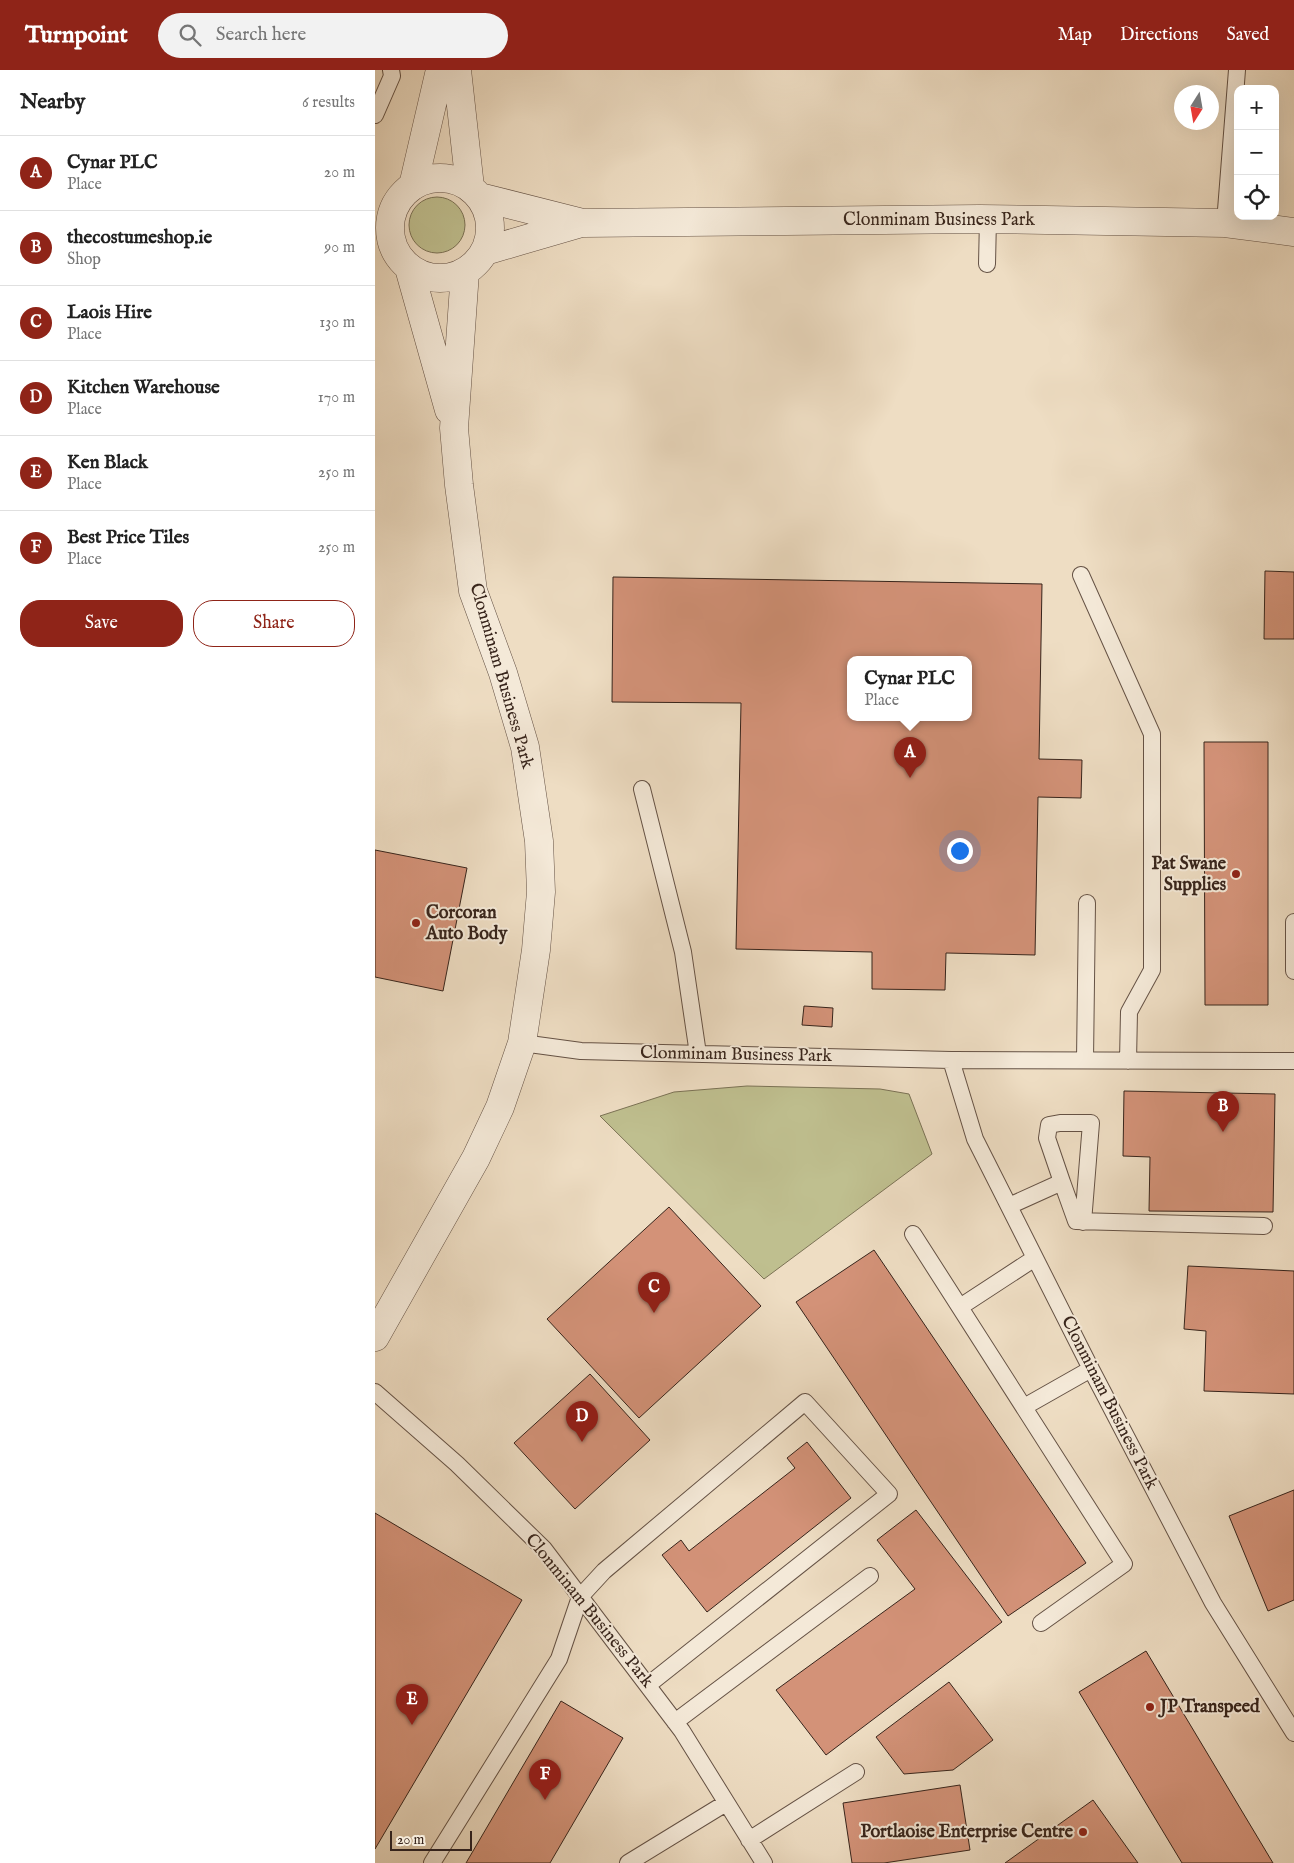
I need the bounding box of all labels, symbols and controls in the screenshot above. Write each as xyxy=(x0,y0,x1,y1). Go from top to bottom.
search box xyxy=(158,13,508,58)
text: Turnpoint xyxy=(25,20,128,51)
icon: search xyxy=(176,21,204,49)
text: Search here xyxy=(216,23,306,47)
text: Map xyxy=(1058,24,1092,47)
text: Directions xyxy=(1120,24,1198,47)
text: Saved xyxy=(1226,24,1269,47)
north arrow xyxy=(1174,85,1219,130)
map controls xyxy=(1234,85,1279,220)
button: + xyxy=(1234,85,1279,130)
text: Nearby xyxy=(20,89,85,116)
text: 6 results xyxy=(302,93,355,113)
button: − xyxy=(1234,130,1279,175)
text: Cynar PLC xyxy=(67,151,157,175)
text: A xyxy=(31,163,41,183)
text: 20 m xyxy=(324,163,355,183)
text: Place xyxy=(67,175,102,195)
button: locate xyxy=(1234,175,1279,220)
street label: Clonminam Business Park xyxy=(843,209,1035,232)
text: thecostumeshop.ie xyxy=(67,226,212,250)
text: B xyxy=(31,238,41,258)
text: 90 m xyxy=(324,238,355,258)
text: Shop xyxy=(67,250,101,270)
text: Laois Hire xyxy=(67,301,152,325)
text: C xyxy=(30,313,42,333)
text: 130 m xyxy=(319,313,355,333)
text: Place xyxy=(67,325,102,345)
text: Kitchen Warehouse xyxy=(67,376,220,400)
text: D xyxy=(30,388,42,408)
text: 170 m xyxy=(318,388,355,408)
text: Place xyxy=(67,400,102,420)
text: Ken Black xyxy=(67,451,148,475)
text: E xyxy=(30,463,42,483)
text: 250 m xyxy=(318,463,355,483)
text: Place xyxy=(67,475,102,495)
text: Best Price Tiles xyxy=(67,526,189,550)
text: F xyxy=(31,538,41,558)
text: 250 m xyxy=(318,538,355,558)
text: Place xyxy=(67,550,102,570)
street label: Clonminam Business Park xyxy=(463,581,539,772)
button: Save xyxy=(20,600,183,647)
button: Share xyxy=(193,600,355,647)
popup xyxy=(847,656,972,721)
text: Cynar PLC xyxy=(864,667,955,691)
text: Place xyxy=(864,691,899,711)
pin: A xyxy=(894,737,926,778)
your location xyxy=(947,838,973,864)
place label: Pat Swane Supplies xyxy=(1151,853,1227,897)
marker: Pat Swane Supplies xyxy=(1230,868,1242,880)
place label: Corcoran Auto Body xyxy=(425,902,508,946)
marker: Corcoran Auto Body xyxy=(410,917,422,929)
street label: Clonminam Business Park xyxy=(640,1042,833,1068)
pin: B xyxy=(1207,1091,1239,1132)
pin: C xyxy=(638,1272,670,1313)
street label: Clonminam Business Park xyxy=(1055,1312,1163,1494)
pin: D xyxy=(566,1401,598,1442)
street label: Clonminam Business Park xyxy=(520,1529,659,1693)
pin: E xyxy=(396,1684,428,1725)
place label: JP Transpeed xyxy=(1158,1696,1260,1719)
marker: JP Transpeed xyxy=(1144,1701,1156,1713)
pin: F xyxy=(529,1759,561,1800)
place label: Portlaoise Enterprise Centre xyxy=(860,1821,1074,1844)
marker: Portlaoise Enterprise Centre xyxy=(1077,1826,1089,1838)
scale bar xyxy=(390,1828,473,1851)
text: 20 m xyxy=(397,1831,424,1849)

